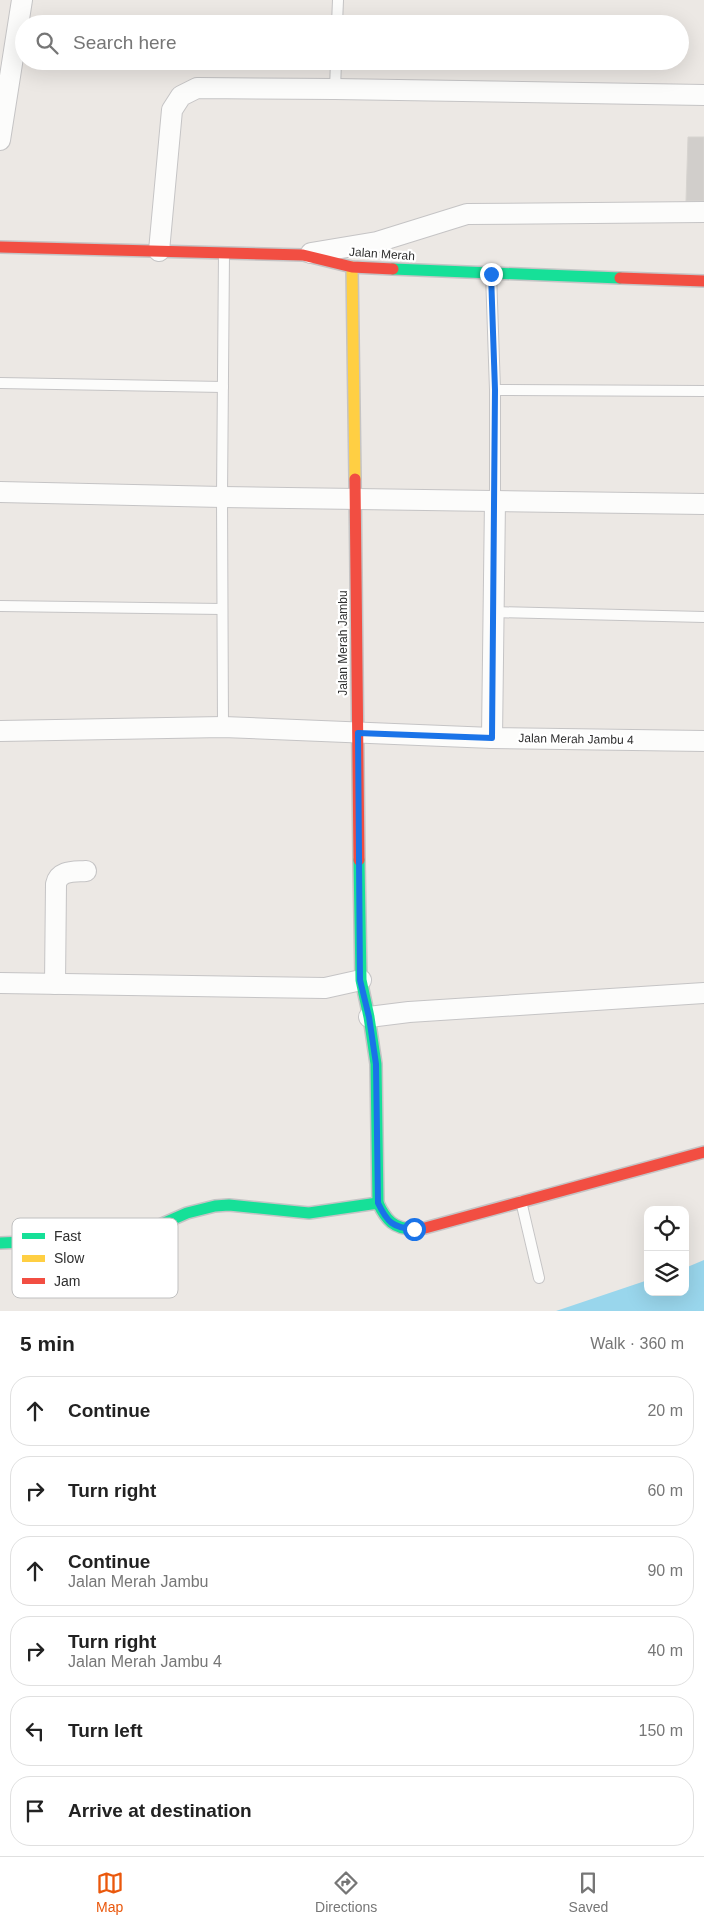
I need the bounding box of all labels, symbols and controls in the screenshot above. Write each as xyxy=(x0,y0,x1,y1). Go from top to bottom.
search box xyxy=(15,15,689,70)
icon: search xyxy=(33,29,61,57)
text: Search here xyxy=(73,32,177,53)
street label: Jalan Merah xyxy=(349,245,415,263)
route end xyxy=(480,263,503,286)
street label: Jalan Merah Jambu xyxy=(336,590,350,696)
street label: Jalan Merah Jambu 4 xyxy=(518,731,634,747)
map controls xyxy=(644,1206,689,1296)
button: locate xyxy=(644,1206,689,1251)
legend xyxy=(12,1218,178,1298)
route start xyxy=(403,1218,426,1241)
text: Fast xyxy=(54,1228,81,1244)
text: Slow xyxy=(54,1250,85,1266)
button: layers xyxy=(644,1251,689,1296)
text: Jam xyxy=(54,1273,80,1289)
text: 5 min xyxy=(20,1332,75,1355)
text: Walk · 360 m xyxy=(590,1335,684,1352)
icon: ahead xyxy=(21,1397,49,1425)
text: Continue xyxy=(68,1400,150,1421)
text: 20 m xyxy=(647,1402,683,1419)
icon: right xyxy=(21,1477,49,1505)
text: Turn right xyxy=(68,1480,156,1501)
text: 60 m xyxy=(647,1482,683,1499)
text: Continue xyxy=(68,1551,150,1572)
icon: ahead xyxy=(21,1557,49,1585)
text: 90 m xyxy=(647,1562,683,1579)
text: Jalan Merah Jambu xyxy=(68,1573,209,1590)
text: Turn right xyxy=(68,1631,156,1652)
icon: right xyxy=(21,1637,49,1665)
text: 40 m xyxy=(647,1642,683,1659)
text: Jalan Merah Jambu 4 xyxy=(68,1653,222,1670)
icon: left xyxy=(21,1717,49,1745)
text: Turn left xyxy=(68,1720,143,1741)
text: 150 m xyxy=(639,1722,683,1739)
icon: arrive xyxy=(21,1797,49,1825)
text: Arrive at destination xyxy=(68,1800,252,1821)
tab: Map xyxy=(96,1869,124,1915)
tab: Directions xyxy=(315,1869,377,1915)
tab: Saved xyxy=(569,1869,608,1915)

